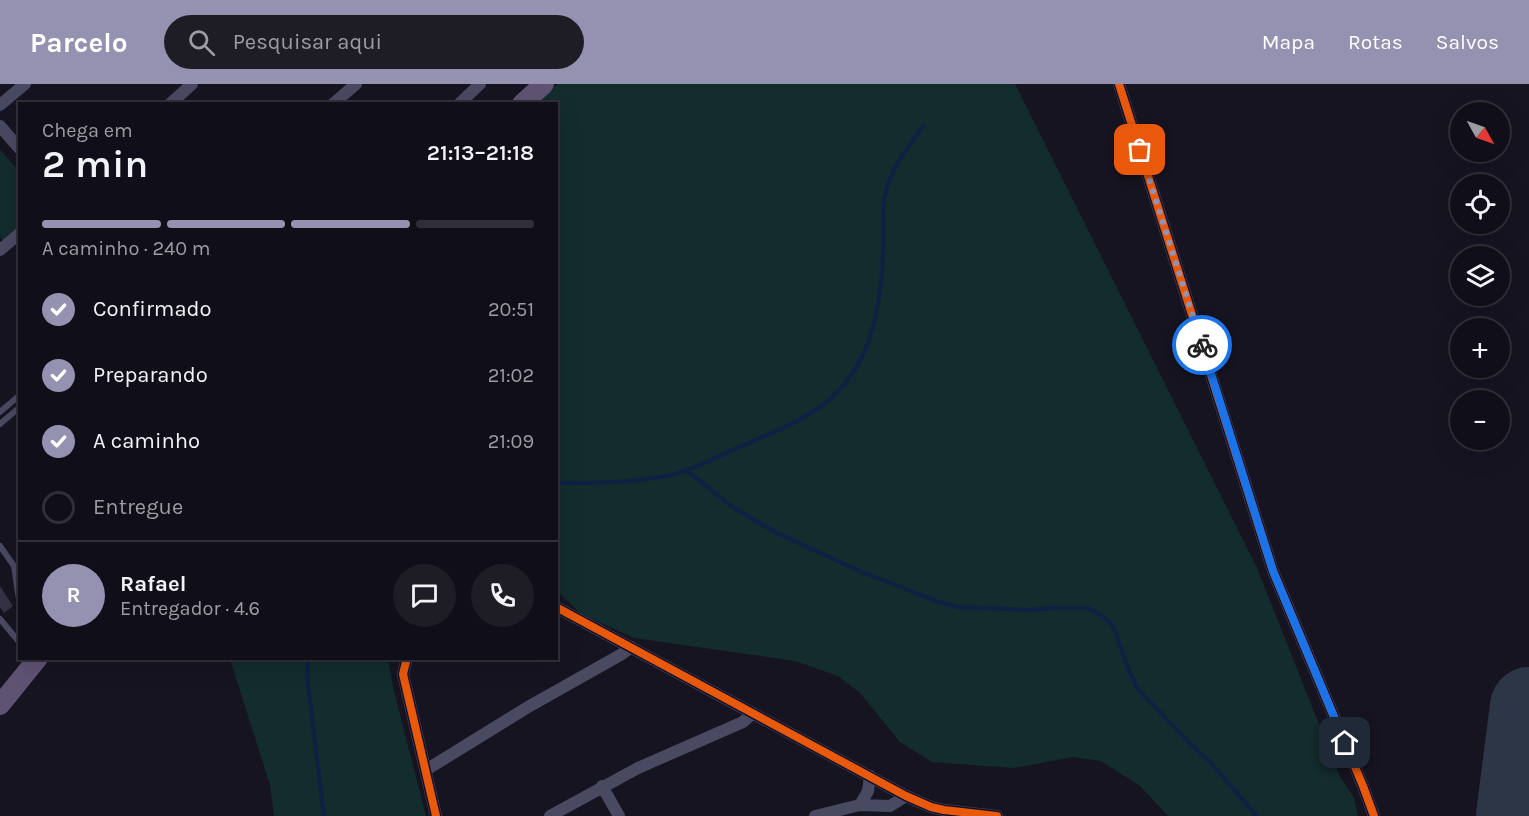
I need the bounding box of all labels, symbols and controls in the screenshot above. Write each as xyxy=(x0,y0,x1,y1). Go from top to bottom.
search box xyxy=(164,15,584,69)
text: Parcelo xyxy=(30,26,128,59)
icon: search xyxy=(185,26,218,59)
text: Pesquisar aqui xyxy=(233,29,382,55)
text: Mapa xyxy=(1262,30,1315,54)
text: Rotas xyxy=(1348,30,1403,54)
text: Salvos xyxy=(1436,30,1499,54)
north arrow xyxy=(1450,102,1510,162)
map controls xyxy=(1450,102,1510,450)
text: Chega em xyxy=(42,119,133,142)
pin xyxy=(1114,124,1165,175)
icon: bag xyxy=(1123,133,1156,166)
text: 21:13–21:18 xyxy=(427,140,534,166)
text: 2 min xyxy=(42,141,148,187)
button: locate xyxy=(1450,174,1510,234)
text: A caminho · 240 m xyxy=(42,237,210,260)
button: layers xyxy=(1450,246,1510,306)
icon: check xyxy=(42,293,75,326)
text: Confirmado xyxy=(93,296,212,322)
text: 20:51 xyxy=(488,298,534,321)
courier xyxy=(1172,315,1232,375)
button: + xyxy=(1450,318,1510,378)
icon: bike xyxy=(1186,329,1219,362)
icon: check xyxy=(42,359,75,392)
text: Preparando xyxy=(93,362,208,388)
text: 21:02 xyxy=(488,364,534,387)
button: − xyxy=(1450,390,1510,450)
icon: check xyxy=(42,425,75,458)
text: A caminho xyxy=(93,428,200,454)
text: 21:09 xyxy=(488,430,534,453)
text: Entregue xyxy=(93,494,183,520)
button: chat xyxy=(393,564,456,627)
button: phone xyxy=(471,564,534,627)
text: Rafael xyxy=(120,571,186,597)
text: R xyxy=(66,582,81,608)
text: Entregador · 4.6 xyxy=(120,597,260,620)
pin xyxy=(1319,717,1370,768)
icon: home xyxy=(1328,726,1361,759)

